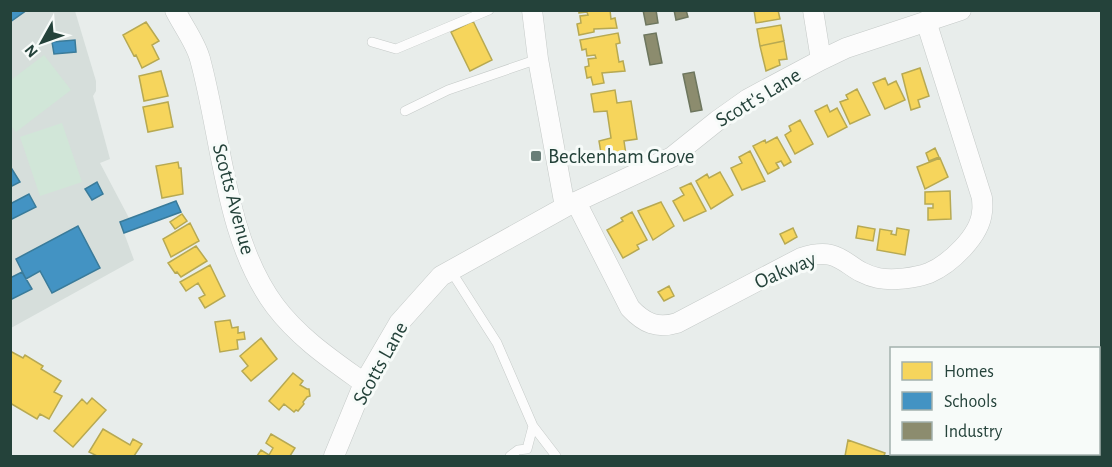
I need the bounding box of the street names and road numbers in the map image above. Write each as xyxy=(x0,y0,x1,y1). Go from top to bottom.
street label: Scott's Lane xyxy=(712,64,804,131)
street label: Scotts Avenue xyxy=(209,141,258,257)
street label: Oakway xyxy=(751,248,819,293)
street label: Scotts Lane xyxy=(349,318,412,408)

